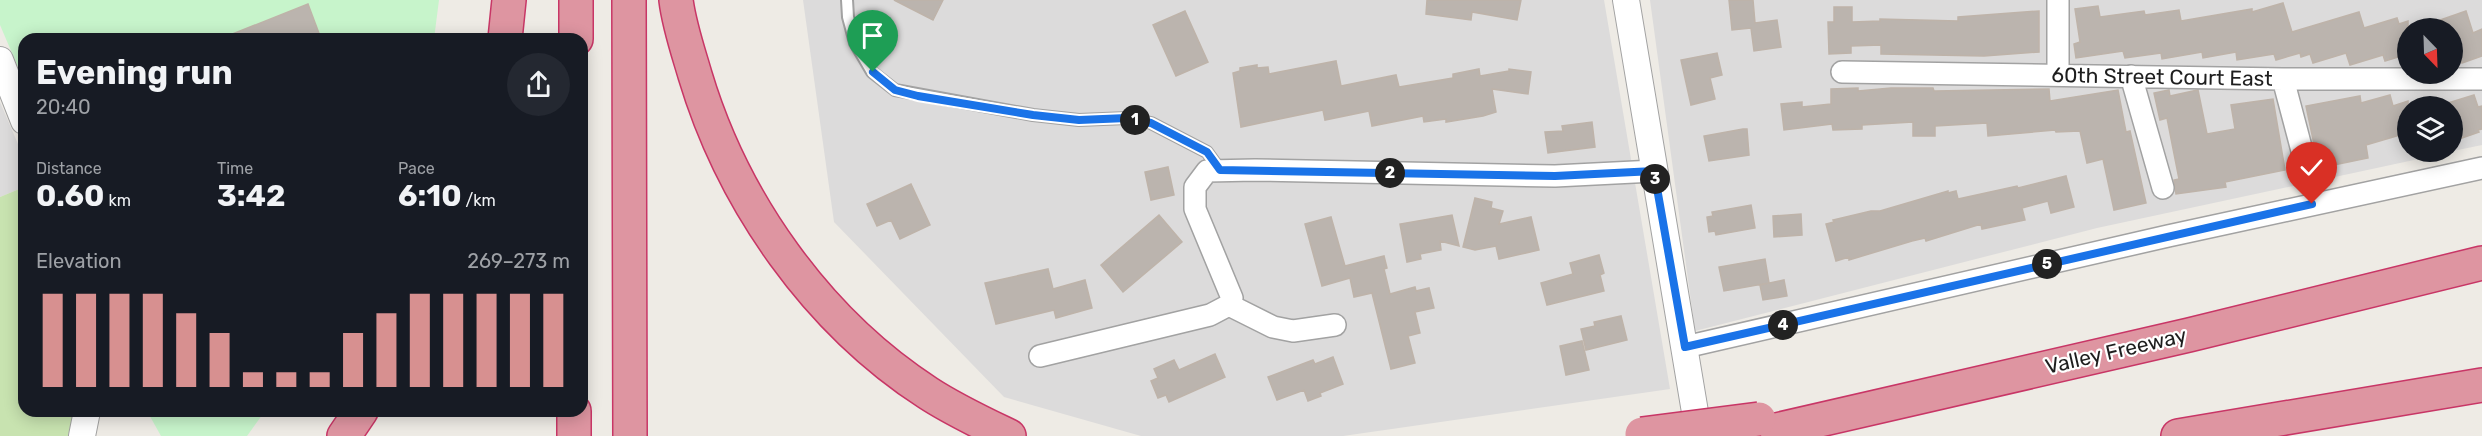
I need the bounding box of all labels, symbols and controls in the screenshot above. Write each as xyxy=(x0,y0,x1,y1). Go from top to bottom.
pin xyxy=(847,10,898,72)
north arrow xyxy=(2397,18,2463,84)
map controls xyxy=(2397,18,2463,162)
icon: arrive xyxy=(856,19,889,52)
text: Evening run xyxy=(36,53,233,92)
button: share xyxy=(507,53,570,116)
street label: 60th Street Court East xyxy=(2051,62,2273,91)
text: 20:40 xyxy=(36,95,91,119)
button: layers xyxy=(2397,96,2463,162)
pin: 1 xyxy=(1120,105,1150,135)
text: 1 xyxy=(1131,110,1139,129)
pin xyxy=(2286,142,2337,204)
icon: check xyxy=(2295,151,2328,184)
pin: 2 xyxy=(1375,158,1405,188)
text: Distance xyxy=(36,159,102,178)
text: Time xyxy=(217,159,253,178)
text: Pace xyxy=(398,159,435,178)
text: 2 xyxy=(1385,163,1395,182)
pin: 3 xyxy=(1640,164,1670,194)
text: 3 xyxy=(1650,169,1660,188)
text: 0.60 xyxy=(36,178,104,214)
text: 3:42 xyxy=(217,178,286,214)
text: 6:10 xyxy=(398,178,462,214)
text: km xyxy=(104,191,131,210)
text: /km xyxy=(462,191,496,210)
text: Elevation xyxy=(36,249,122,273)
text: 269–273 m xyxy=(467,249,570,273)
pin: 5 xyxy=(2032,249,2062,279)
text: 5 xyxy=(2042,254,2052,273)
pin: 4 xyxy=(1768,310,1798,340)
text: 4 xyxy=(1778,315,1788,334)
street label: Valley Freeway xyxy=(2043,322,2189,379)

